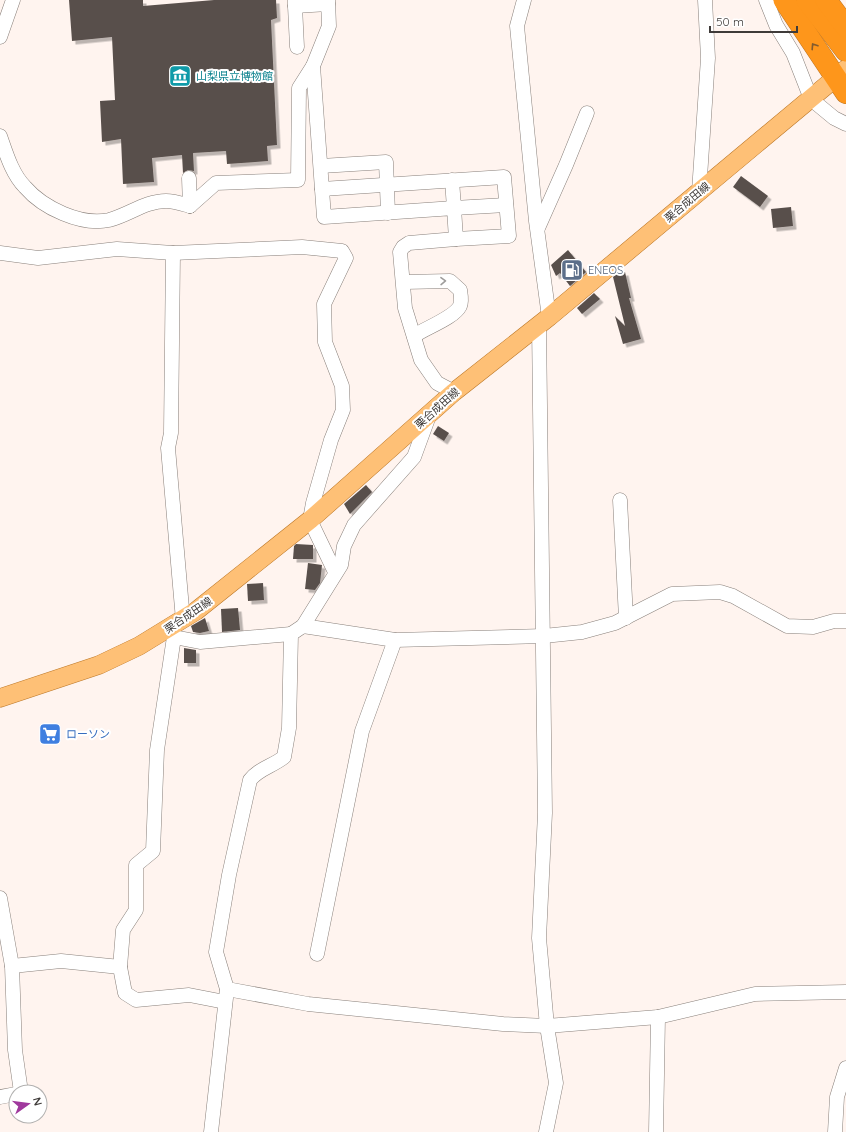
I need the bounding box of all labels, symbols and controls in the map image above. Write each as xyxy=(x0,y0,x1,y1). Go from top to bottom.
scale bar xyxy=(710,8,797,34)
text: 50 m xyxy=(716,14,744,29)
one-way arrow xyxy=(811,43,819,50)
museum icon: 山梨県立博物館 xyxy=(167,63,193,89)
place label: 山梨県立博物館 xyxy=(196,69,273,83)
street label: 栗合成田線 xyxy=(661,179,713,225)
fuel station icon: ENEOS xyxy=(559,257,585,283)
place label: ENEOS xyxy=(588,263,623,277)
one-way arrow xyxy=(440,277,446,285)
street label: 栗合成田線 xyxy=(412,384,462,432)
street label: 栗合成田線 xyxy=(161,594,215,636)
supermarket icon: ローソン xyxy=(37,721,63,747)
place label: ローソン xyxy=(66,727,110,741)
north arrow xyxy=(8,1084,48,1124)
text: N xyxy=(30,1096,45,1107)

